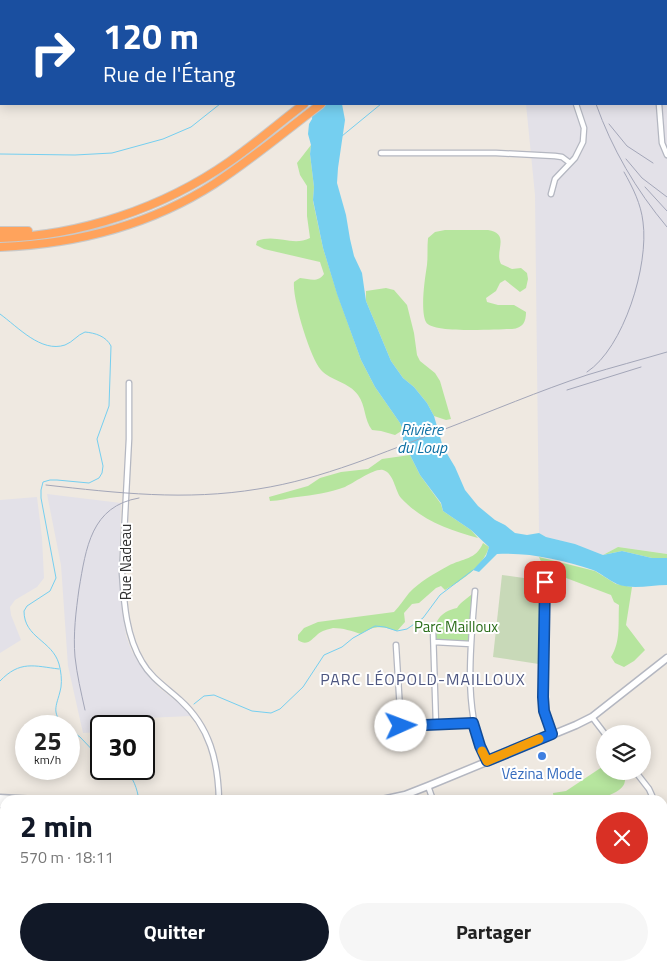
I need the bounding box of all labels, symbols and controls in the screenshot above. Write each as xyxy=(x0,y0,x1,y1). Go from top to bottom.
text: 120 m xyxy=(103,9,199,63)
icon: right xyxy=(20,20,85,85)
text: Rue de l'Étang xyxy=(103,57,235,91)
water label: Rivière du Loup xyxy=(397,417,448,459)
street label: Rue Nadeau xyxy=(114,524,137,600)
pin xyxy=(524,561,566,603)
icon: arrive xyxy=(531,568,559,596)
park label: Parc Mailloux xyxy=(414,615,498,638)
district label: PARC LÉOPOLD-MAILLOUX xyxy=(320,667,526,691)
position arrow xyxy=(374,699,426,751)
speed limit sign: 30 xyxy=(90,715,155,780)
text: 25 xyxy=(33,722,62,760)
map controls xyxy=(596,725,651,780)
button: layers xyxy=(596,725,651,780)
text: km/h xyxy=(34,750,61,769)
marker: Vézina Mode xyxy=(536,750,548,762)
place label: Vézina Mode xyxy=(502,762,582,785)
text: 2 min xyxy=(20,803,93,849)
button: close xyxy=(596,812,648,864)
text: 570 m · 18:11 xyxy=(20,845,114,869)
button: Quitter xyxy=(20,903,329,961)
button: Partager xyxy=(339,903,648,961)

